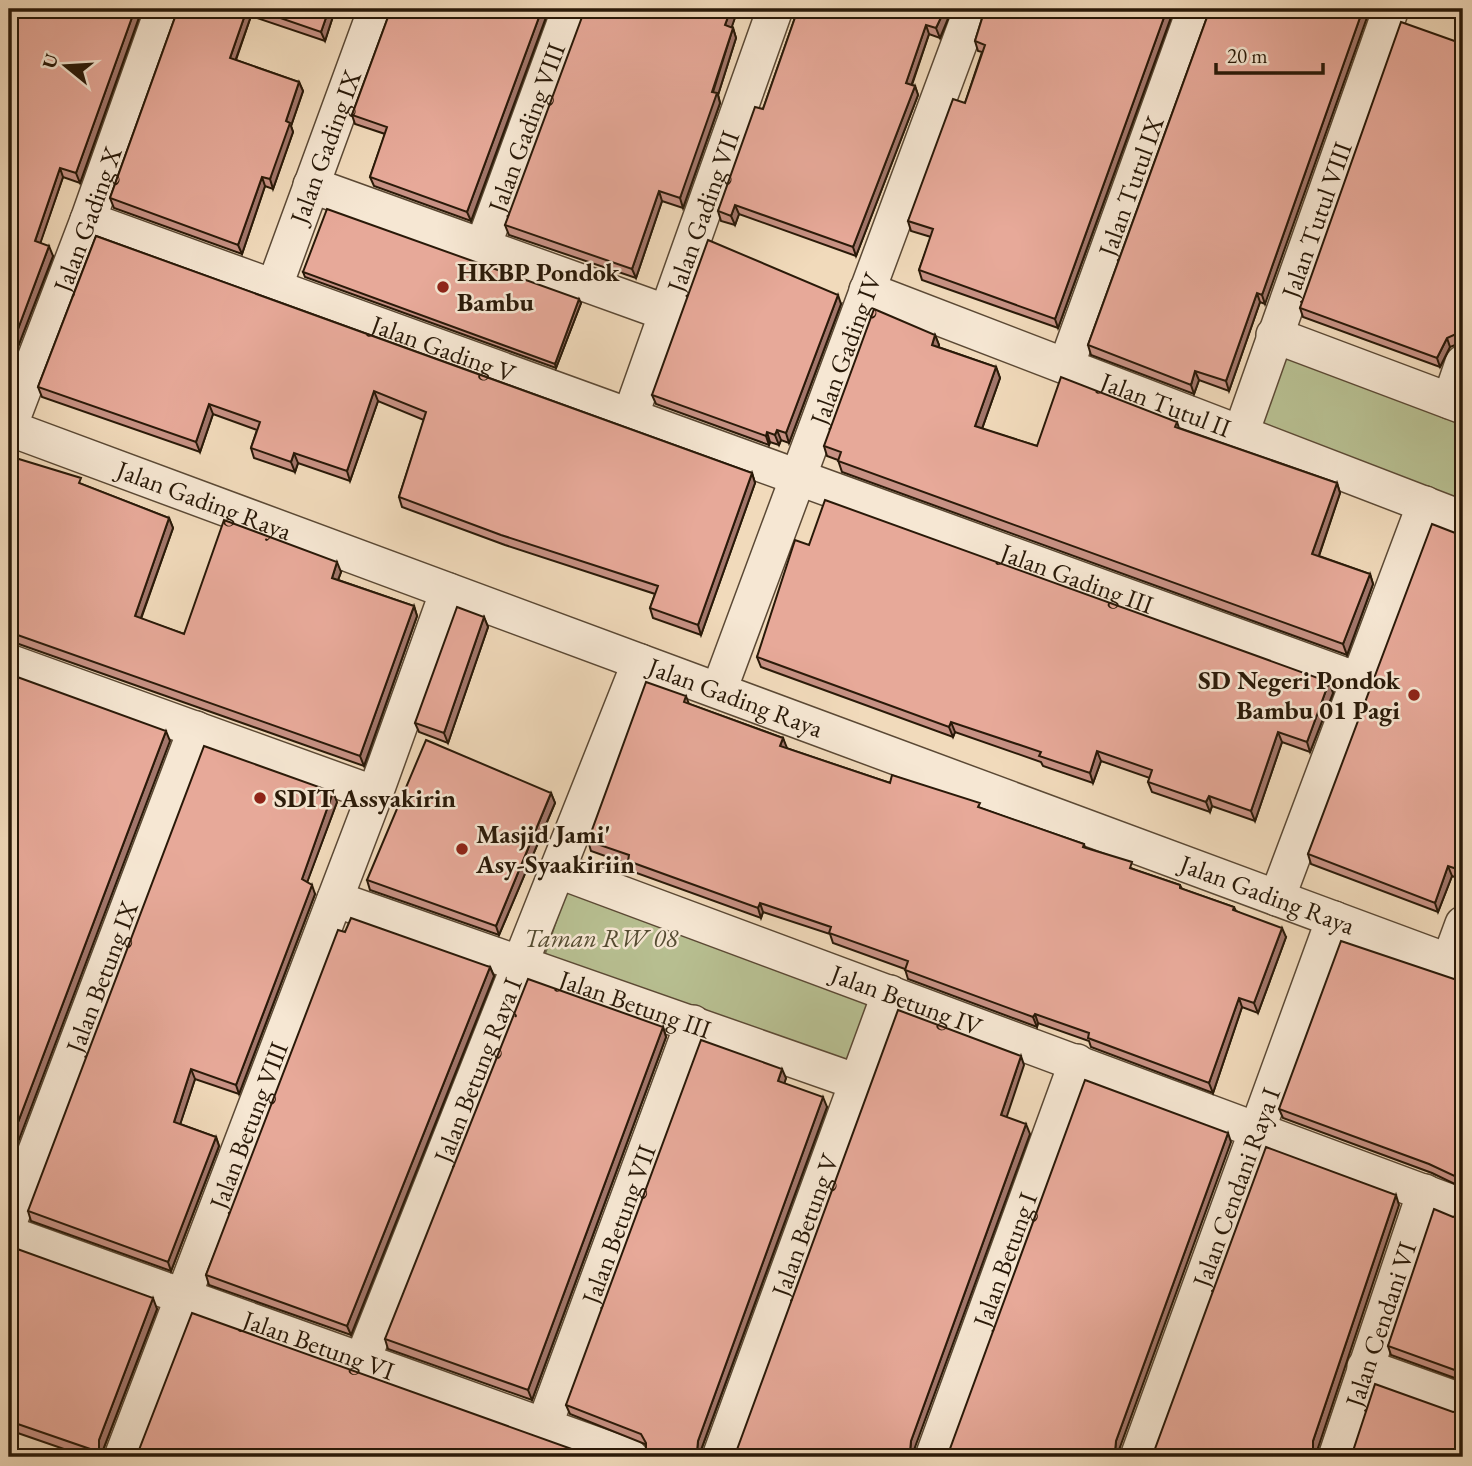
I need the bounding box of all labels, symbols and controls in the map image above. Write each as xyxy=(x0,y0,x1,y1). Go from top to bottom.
north arrow xyxy=(32,32,102,102)
scale bar xyxy=(1216,32,1323,76)
street label: Jalan Gading VIII xyxy=(479,38,573,219)
text: 20 m xyxy=(1227,42,1268,69)
text: U xyxy=(36,50,64,71)
street label: Jalan Gading IX xyxy=(281,65,369,230)
street label: Jalan Tutul IX xyxy=(1089,111,1172,263)
street label: Jalan Gading VII xyxy=(658,126,747,299)
street label: Jalan Tutul VIII xyxy=(1272,137,1360,304)
street label: Jalan Gading X xyxy=(44,142,130,299)
place label: HKBP Pondok Bambu xyxy=(457,255,620,319)
street label: Jalan Gading IV xyxy=(801,267,890,432)
marker: HKBP Pondok Bambu xyxy=(435,279,451,295)
street label: Jalan Gading V xyxy=(365,306,521,391)
street label: Jalan Tutul II xyxy=(1094,364,1236,445)
street label: Jalan Gading Raya xyxy=(110,452,297,548)
street label: Jalan Gading III xyxy=(994,535,1158,622)
street label: Jalan Gading Raya xyxy=(642,649,828,746)
place label: SD Negeri Pondok Bambu 01 Pagi xyxy=(1198,663,1401,727)
marker: SD Negeri Pondok Bambu 01 Pagi xyxy=(1406,687,1422,703)
place label: SDIT Assyakirin xyxy=(274,781,456,815)
marker: SDIT Assyakirin xyxy=(252,790,268,806)
place label: Masjid Jami' Asy-Syaakiriin xyxy=(475,817,635,881)
marker: Masjid Jami' Asy-Syaakiriin xyxy=(454,841,470,857)
street label: Jalan Gading Raya xyxy=(1173,846,1360,943)
street label: Jalan Betung IX xyxy=(57,896,146,1060)
park label: Taman RW 08 xyxy=(524,921,679,955)
street label: Jalan Betung IV xyxy=(824,956,987,1044)
street label: Jalan Betung III xyxy=(553,961,716,1047)
street label: Jalan Betung Raya I xyxy=(425,972,530,1170)
street label: Jalan Betung VIII xyxy=(201,1037,296,1216)
street label: Jalan Cendani Raya I xyxy=(1184,1083,1288,1294)
street label: Jalan Betung VII xyxy=(573,1140,664,1311)
street label: Jalan Betung V xyxy=(763,1148,847,1303)
street label: Jalan Betung I xyxy=(964,1187,1045,1334)
street label: Jalan Cendani VI xyxy=(1336,1237,1424,1413)
street label: Jalan Betung VI xyxy=(236,1302,399,1388)

